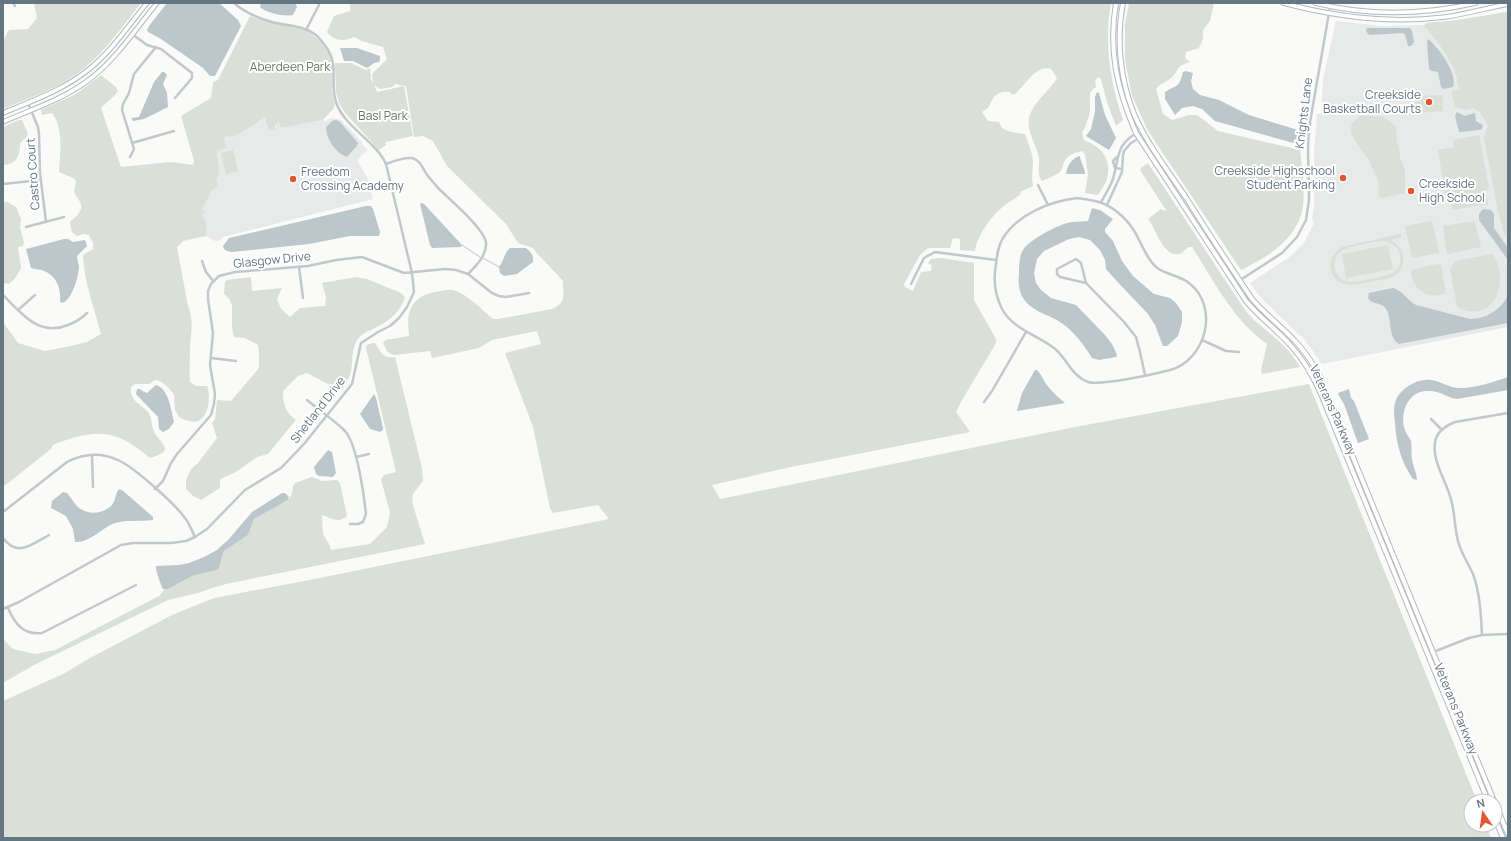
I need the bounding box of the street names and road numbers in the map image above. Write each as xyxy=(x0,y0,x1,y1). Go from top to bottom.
street label: Knights Lane xyxy=(1291,76,1316,150)
street label: Castro Court xyxy=(21,137,43,211)
street label: Glasgow Drive xyxy=(232,247,312,272)
street label: Veterans Parkway xyxy=(1306,362,1361,458)
street label: Shetland Drive xyxy=(286,373,349,447)
street label: Veterans Parkway xyxy=(1430,661,1483,758)

